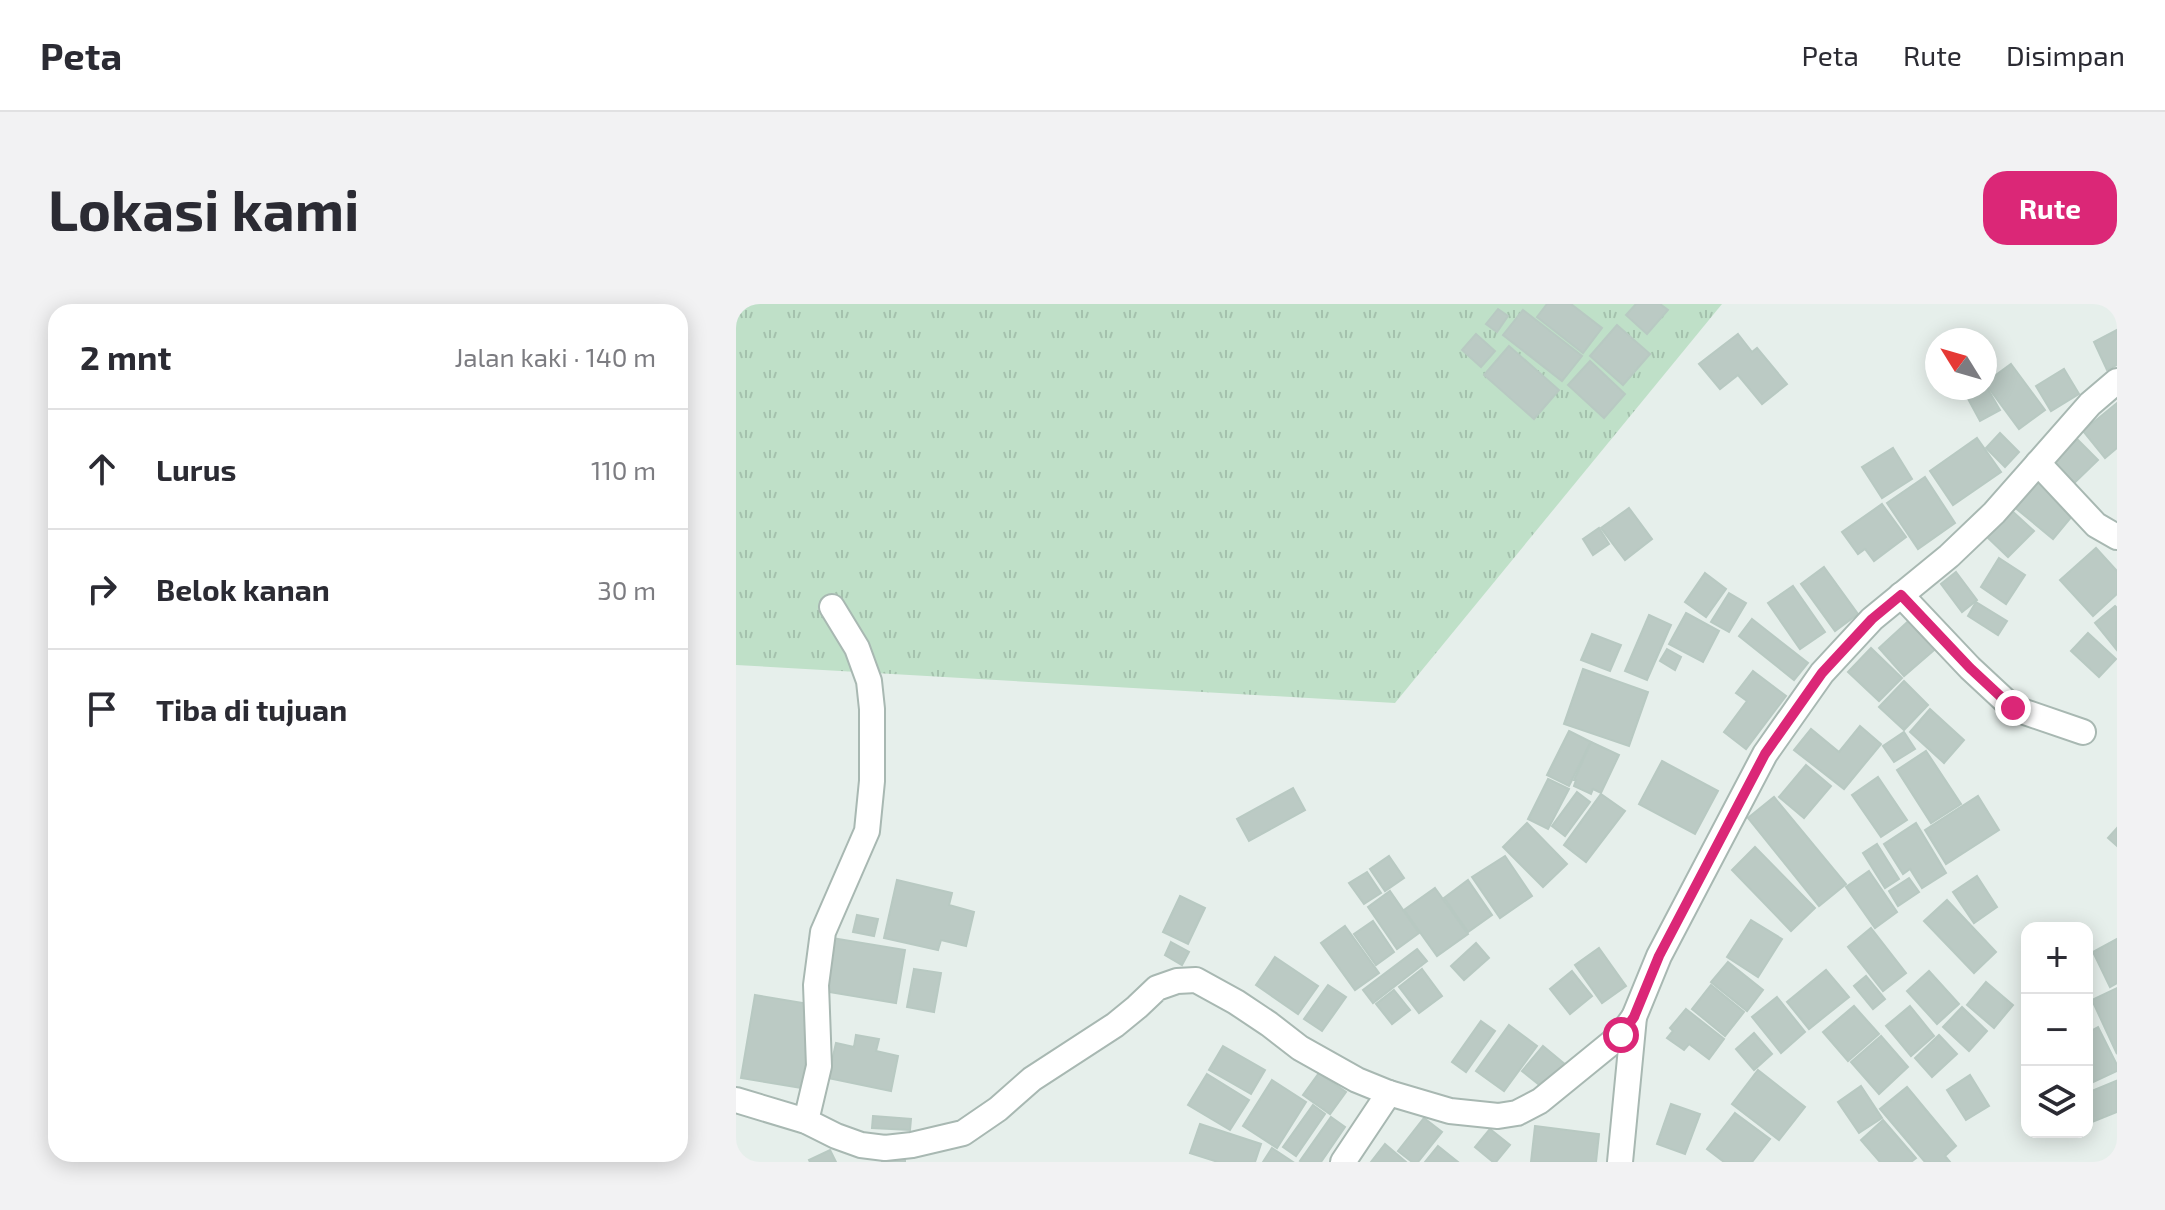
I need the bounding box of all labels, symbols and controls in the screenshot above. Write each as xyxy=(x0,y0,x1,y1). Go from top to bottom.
text: Peta xyxy=(40,32,122,78)
text: Peta xyxy=(1801,38,1859,72)
text: Rute xyxy=(1903,38,1962,72)
text: Disimpan xyxy=(2006,38,2125,72)
button: Rute xyxy=(1983,171,2117,245)
text: Lokasi kami xyxy=(48,175,360,242)
north arrow xyxy=(1925,328,1997,400)
text: 2 mnt xyxy=(80,336,171,377)
text: Jalan kaki · 140 m xyxy=(454,341,656,372)
icon: ahead xyxy=(80,447,124,491)
text: Lurus xyxy=(156,451,236,487)
text: 110 m xyxy=(591,454,656,485)
icon: right xyxy=(80,567,124,611)
text: Belok kanan xyxy=(156,571,330,607)
text: 30 m xyxy=(597,574,656,605)
icon: arrive xyxy=(80,687,124,731)
route end xyxy=(1995,690,2031,726)
text: Tiba di tujuan xyxy=(156,691,347,727)
map controls xyxy=(2021,922,2093,1138)
button: + xyxy=(2021,922,2093,994)
button: − xyxy=(2021,994,2093,1066)
route start xyxy=(1603,1017,1639,1053)
button: layers xyxy=(2021,1066,2093,1138)

